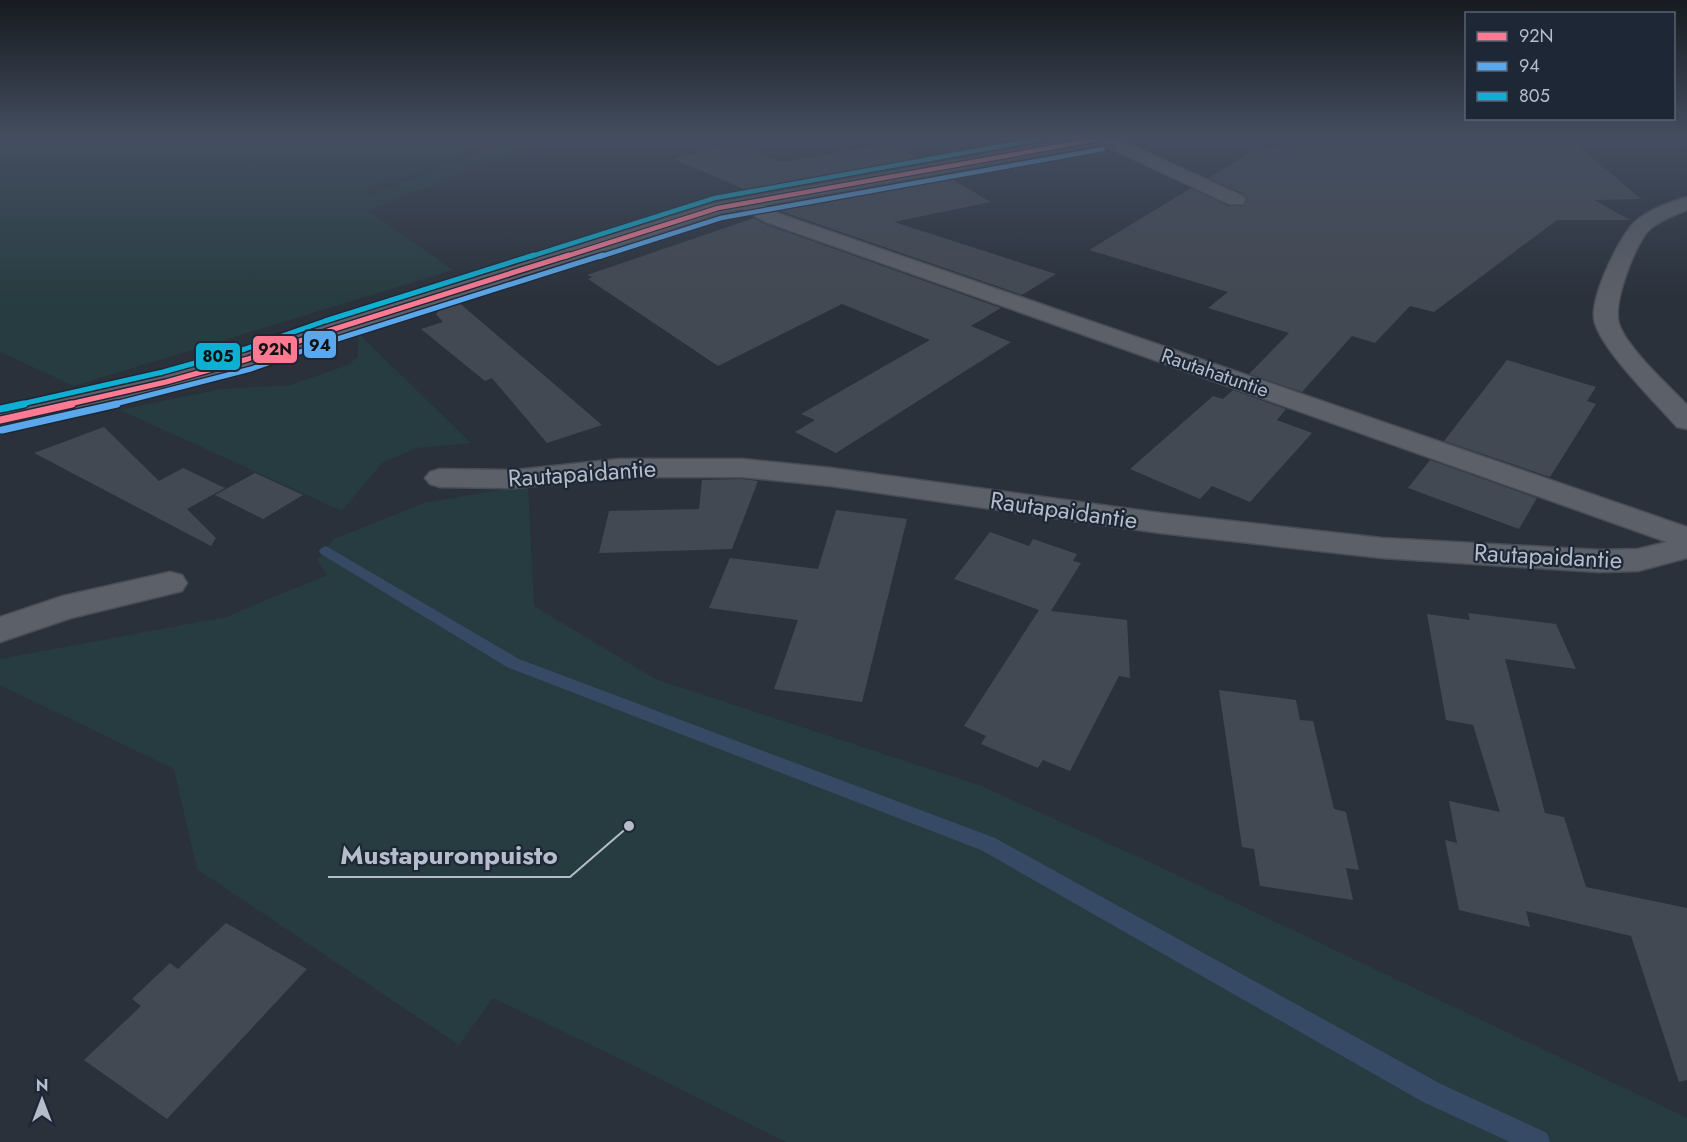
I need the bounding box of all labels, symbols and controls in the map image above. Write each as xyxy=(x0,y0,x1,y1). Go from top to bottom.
legend xyxy=(1465,12,1675,120)
text: 92N xyxy=(1519,23,1554,49)
text: 94 xyxy=(1519,53,1540,79)
text: 805 xyxy=(1519,83,1550,109)
line badge: 94 xyxy=(303,330,337,359)
text: 94 xyxy=(309,334,331,357)
line badge: 92N xyxy=(252,335,298,364)
text: 92N xyxy=(258,338,292,361)
street label: Rautahatuntie xyxy=(1157,341,1273,405)
line badge: 805 xyxy=(195,342,241,371)
text: 805 xyxy=(203,345,233,368)
street label: Rautapaidantie xyxy=(507,450,657,496)
street label: Rautapaidantie xyxy=(988,482,1140,538)
street label: Rautapaidantie xyxy=(1473,535,1623,577)
callout: Mustapuronpuisto xyxy=(328,833,570,877)
text: Mustapuronpuisto xyxy=(340,836,558,874)
north arrow xyxy=(12,1070,72,1130)
text: N xyxy=(36,1074,48,1097)

